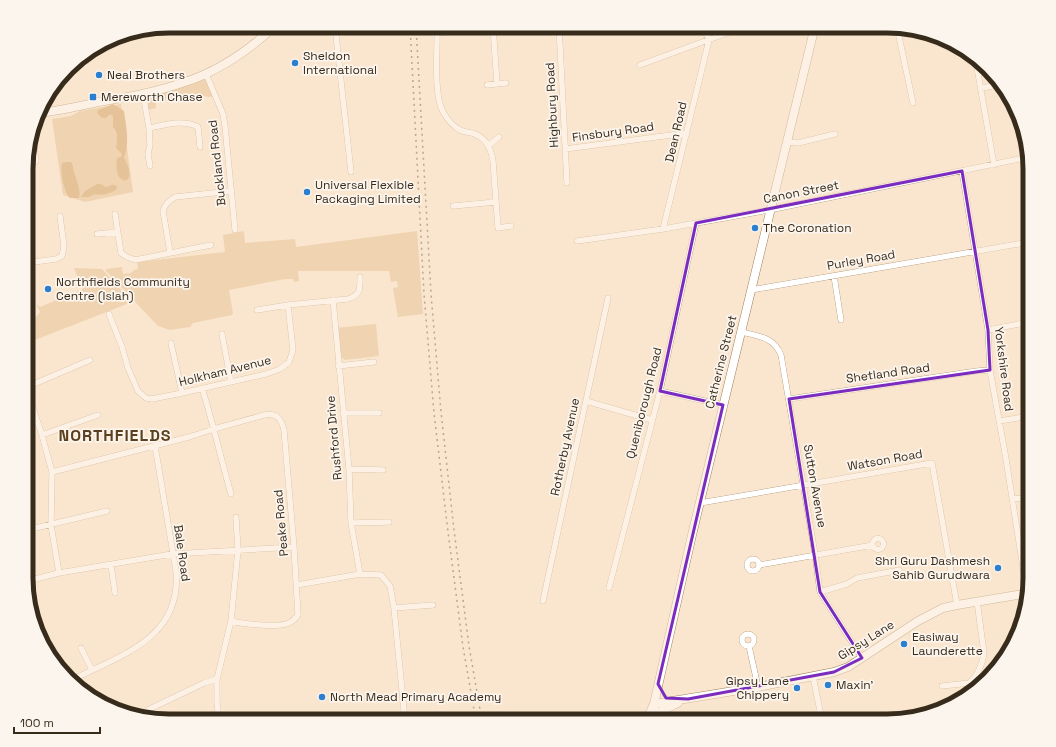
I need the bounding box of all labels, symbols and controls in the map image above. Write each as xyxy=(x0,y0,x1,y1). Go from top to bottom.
place label: Sheldon International xyxy=(303,48,377,78)
marker: Sheldon International xyxy=(290,58,300,68)
street label: Highbury Road xyxy=(542,62,562,148)
place label: Neal Brothers xyxy=(107,67,185,83)
marker: Neal Brothers xyxy=(94,70,104,80)
place label: Mereworth Chase xyxy=(101,89,203,105)
marker: Mereworth Chase xyxy=(88,92,98,102)
street label: Dean Road xyxy=(661,100,691,164)
street label: Finsbury Road xyxy=(571,118,655,146)
street label: Buckland Road xyxy=(205,119,229,207)
place label: Universal Flexible Packaging Limited xyxy=(315,177,421,207)
street label: Canon Street xyxy=(762,177,840,207)
marker: Universal Flexible Packaging Limited xyxy=(302,187,312,197)
place label: The Coronation xyxy=(763,220,852,236)
marker: The Coronation xyxy=(750,223,760,233)
street label: Purley Road xyxy=(826,246,896,274)
place label: Northfields Community Centre (Islah) xyxy=(56,274,190,304)
marker: Northfields Community Centre (Islah) xyxy=(43,284,53,294)
street label: Catherine Street xyxy=(702,314,740,410)
street label: Yorkshire Road xyxy=(991,326,1017,412)
street label: Queniborough Road xyxy=(622,345,666,461)
street label: Holkham Avenue xyxy=(177,352,273,390)
street label: Shetland Road xyxy=(845,359,931,387)
street label: Rushford Drive xyxy=(322,395,346,481)
street label: Rotherby Avenue xyxy=(547,397,583,497)
district label: NORTHFIELDS xyxy=(58,425,172,446)
street label: Sutton Avenue xyxy=(800,443,830,529)
street label: Watson Road xyxy=(846,446,924,474)
street label: Peake Road xyxy=(270,489,292,557)
street label: Bale Road xyxy=(170,523,194,583)
place label: Shri Guru Dashmesh Sahib Gurudwara xyxy=(875,553,990,583)
marker: Shri Guru Dashmesh Sahib Gurudwara xyxy=(993,563,1003,573)
street label: Gipsy Lane xyxy=(835,616,897,664)
place label: Easiway Launderette xyxy=(912,629,983,659)
marker: Easiway Launderette xyxy=(899,639,909,649)
place label: Gipsy Lane Chippery xyxy=(726,673,789,703)
place label: Maxin' xyxy=(836,677,873,693)
marker: Maxin' xyxy=(823,680,833,690)
marker: Gipsy Lane Chippery xyxy=(792,683,802,693)
place label: North Mead Primary Academy xyxy=(330,689,501,705)
marker: North Mead Primary Academy xyxy=(317,692,327,702)
scale bar xyxy=(14,709,100,735)
text: 100 m xyxy=(20,715,54,731)

